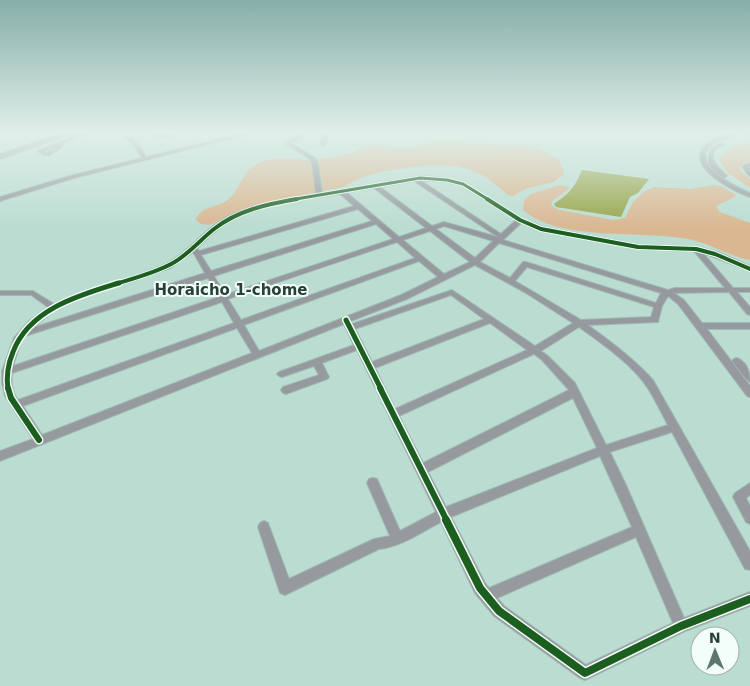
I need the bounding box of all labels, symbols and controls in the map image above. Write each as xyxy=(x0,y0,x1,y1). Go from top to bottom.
district label: Horaicho 1-chome xyxy=(155,281,307,299)
north arrow xyxy=(690,626,740,676)
text: N xyxy=(709,630,721,646)

